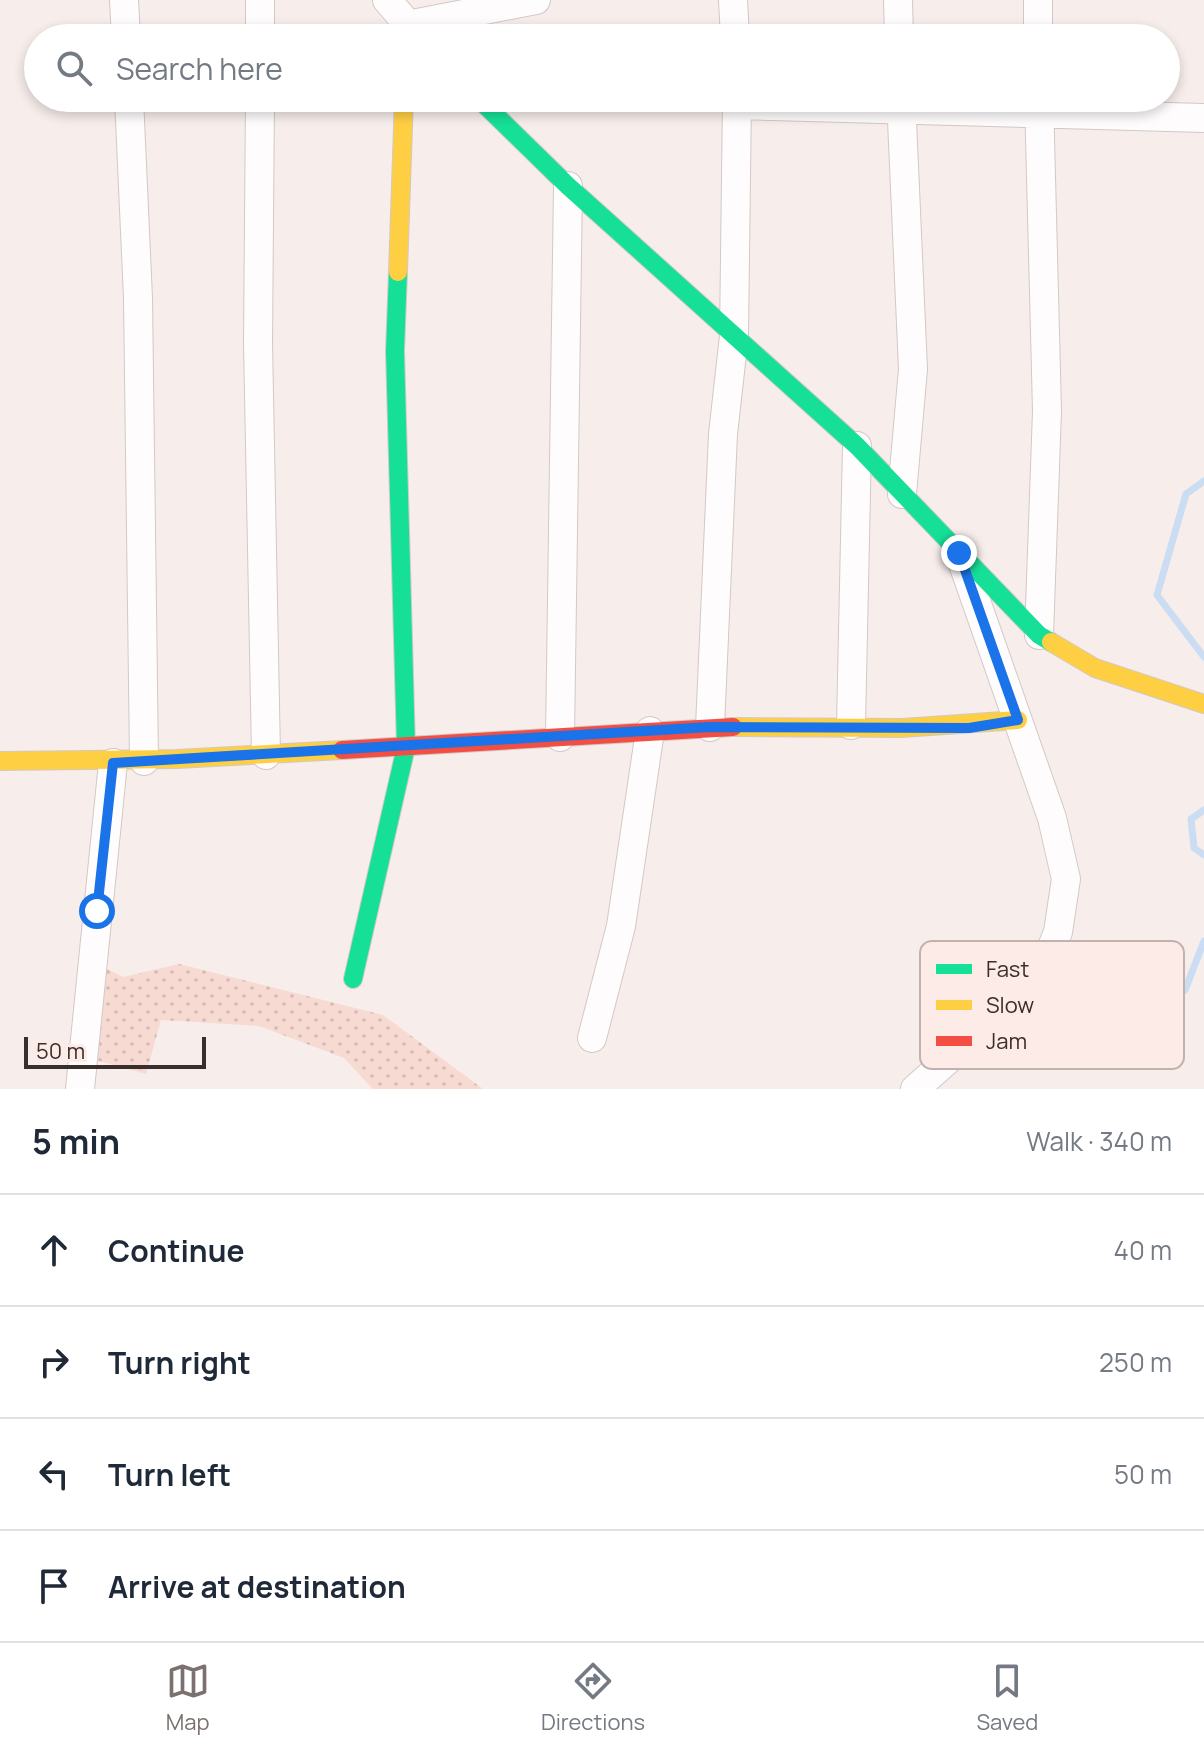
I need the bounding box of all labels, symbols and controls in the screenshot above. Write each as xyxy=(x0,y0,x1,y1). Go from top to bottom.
search box xyxy=(24,24,1180,112)
icon: search xyxy=(52,46,96,90)
text: Search here xyxy=(116,48,283,89)
route end xyxy=(941,535,977,571)
route start xyxy=(79,893,115,929)
legend xyxy=(920,941,1184,1069)
text: Fast xyxy=(986,954,1029,984)
text: Slow xyxy=(986,990,1034,1020)
text: Jam xyxy=(986,1026,1027,1056)
scale bar xyxy=(24,1033,206,1069)
text: 50 m xyxy=(36,1036,85,1066)
text: 5 min xyxy=(32,1118,120,1164)
text: Walk · 340 m xyxy=(1026,1123,1172,1159)
icon: ahead xyxy=(32,1228,76,1272)
text: Continue xyxy=(108,1230,244,1271)
text: 40 m xyxy=(1114,1232,1172,1268)
icon: right xyxy=(32,1340,76,1384)
text: Turn right xyxy=(108,1342,251,1383)
text: 250 m xyxy=(1099,1344,1172,1380)
icon: left xyxy=(32,1452,76,1496)
text: Turn left xyxy=(108,1454,231,1495)
text: 50 m xyxy=(1114,1456,1172,1492)
icon: arrive xyxy=(32,1564,76,1608)
text: Arrive at destination xyxy=(108,1566,406,1607)
tab: Map xyxy=(166,1659,210,1737)
tab: Directions xyxy=(541,1659,645,1737)
tab: Saved xyxy=(976,1659,1038,1737)

